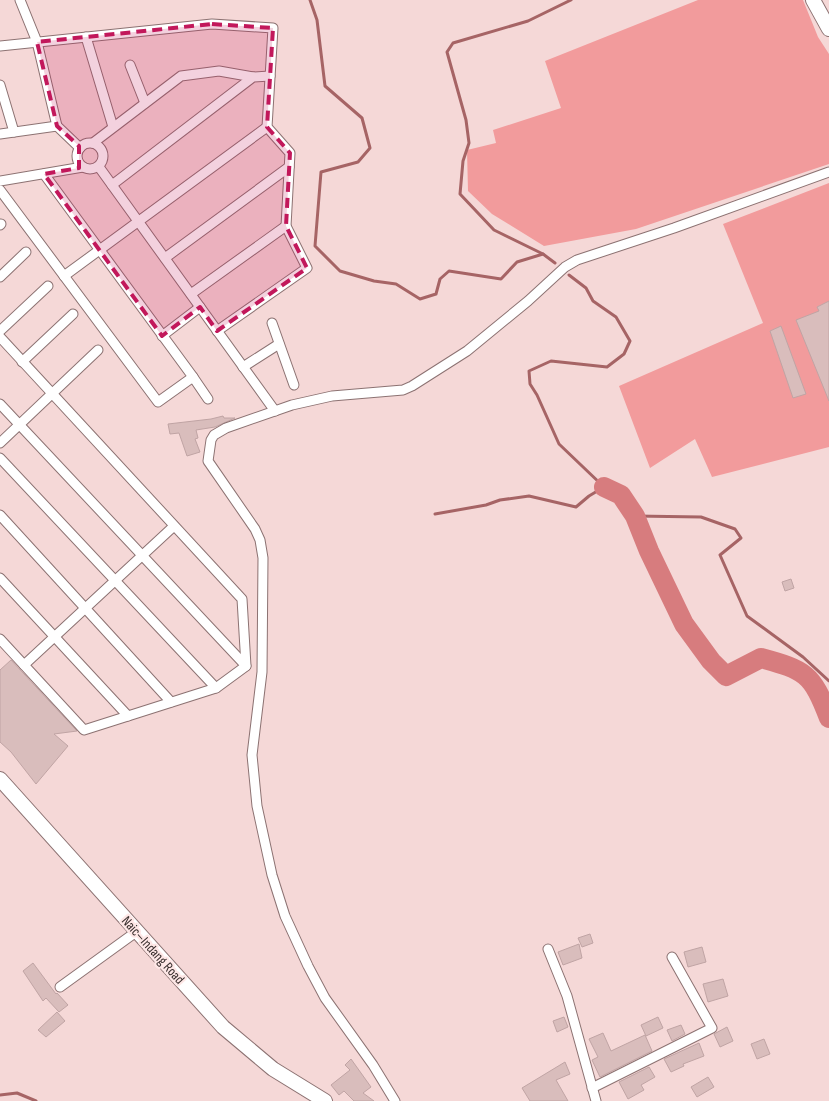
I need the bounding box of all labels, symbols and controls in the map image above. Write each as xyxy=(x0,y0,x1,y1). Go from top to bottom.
street label: Naic–Indang Road xyxy=(118,912,188,988)

